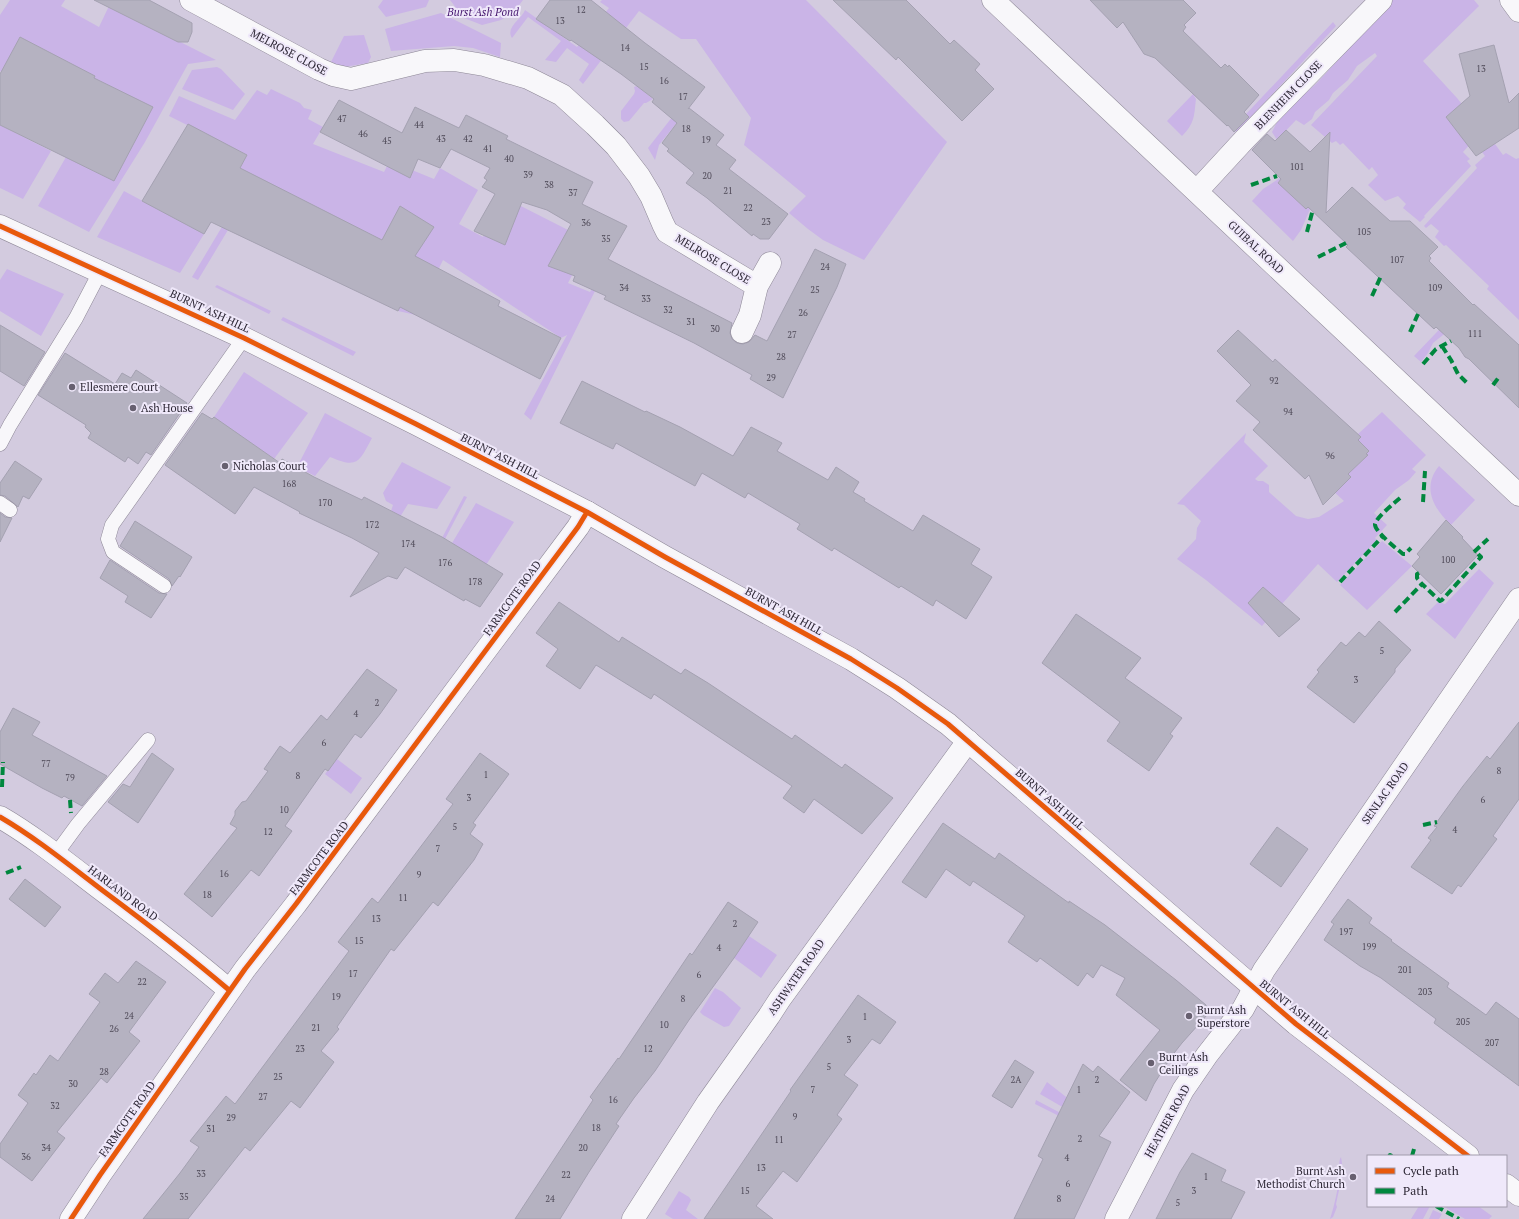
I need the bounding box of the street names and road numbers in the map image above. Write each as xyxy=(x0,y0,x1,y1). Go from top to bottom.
street label: MELROSE CLOSE xyxy=(248,26,330,78)
street label: BLENHEIM CLOSE xyxy=(1251,57,1325,133)
street label: GUIBAL ROAD xyxy=(1225,218,1287,277)
street label: MELROSE CLOSE xyxy=(673,231,753,287)
street label: BURNT ASH HILL xyxy=(168,286,252,336)
street label: BURNT ASH HILL xyxy=(458,430,542,482)
street label: FARMCOTE ROAD xyxy=(480,558,544,638)
street label: BURNT ASH HILL xyxy=(743,584,825,638)
street label: SENLAC ROAD xyxy=(1358,759,1412,827)
street label: BURNT ASH HILL xyxy=(1013,765,1087,833)
street label: FARMCOTE ROAD xyxy=(287,818,352,898)
street label: HARLAND ROAD xyxy=(85,862,161,924)
street label: ASHWATER ROAD xyxy=(765,936,828,1018)
street label: BURNT ASH HILL xyxy=(1257,976,1333,1042)
street label: FARMCOTE ROAD xyxy=(96,1078,158,1160)
street label: HEATHER ROAD xyxy=(1141,1082,1193,1160)

